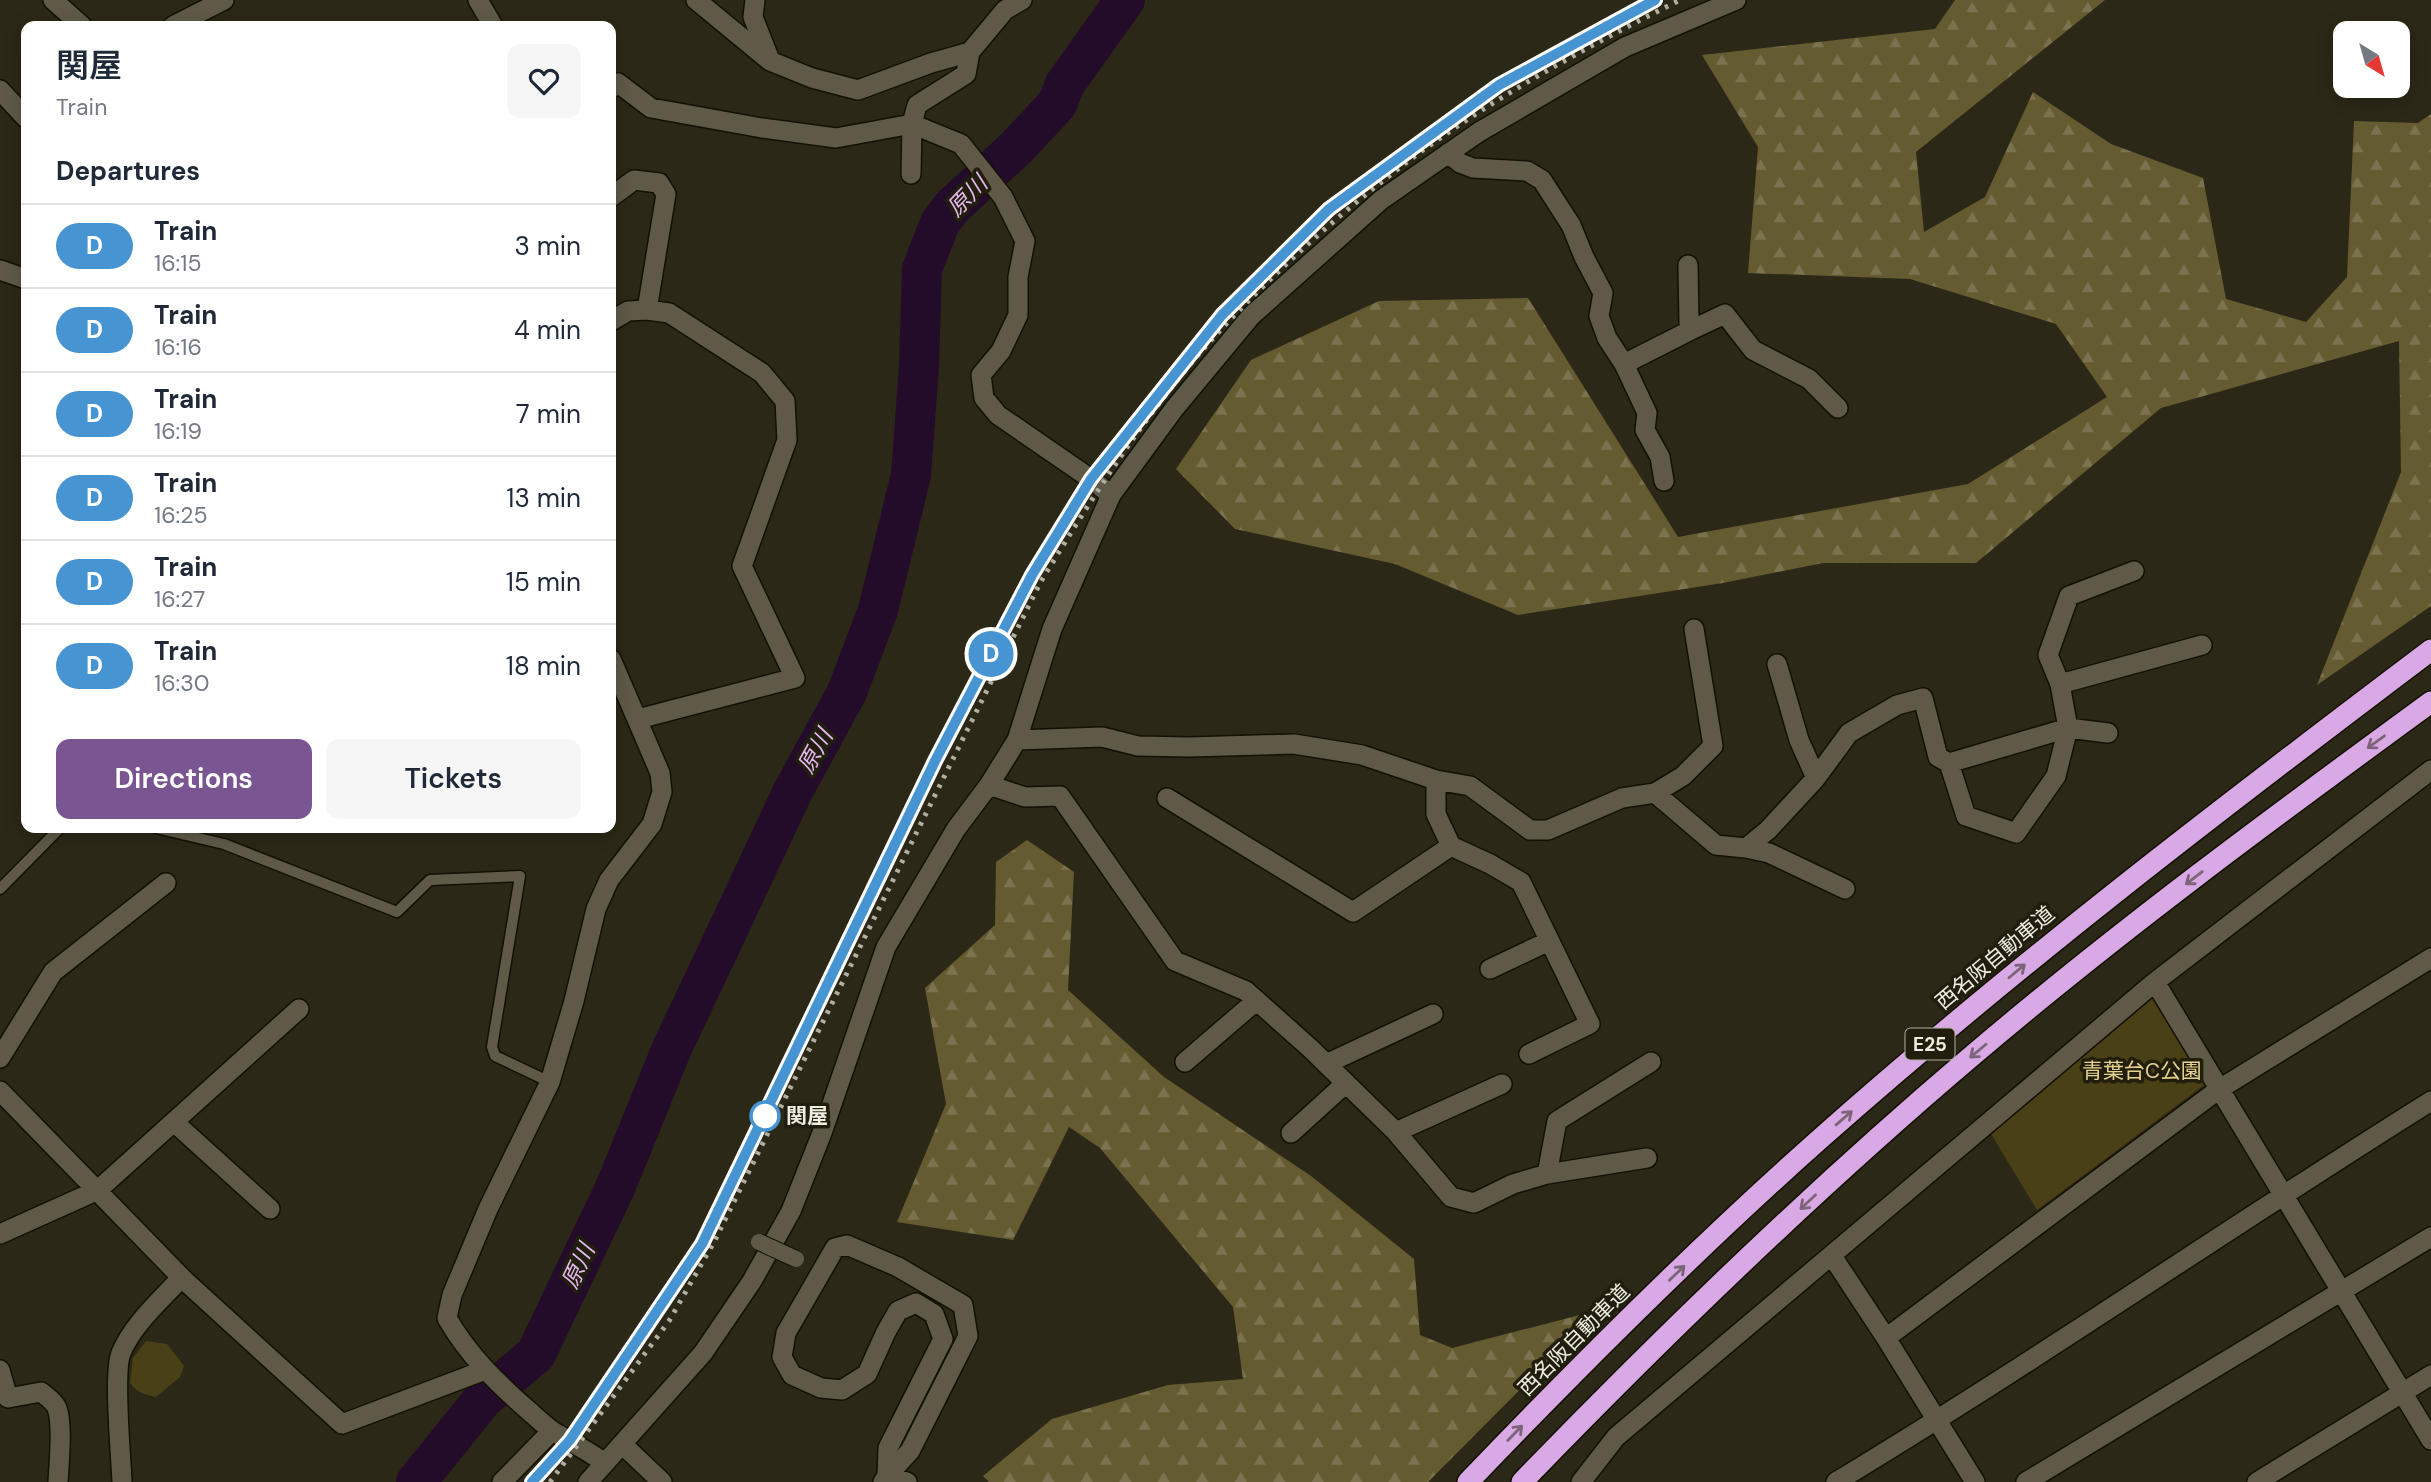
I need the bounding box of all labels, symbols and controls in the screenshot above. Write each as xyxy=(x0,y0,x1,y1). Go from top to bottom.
north arrow xyxy=(2333,21,2410,98)
map controls xyxy=(2333,21,2410,98)
text: 関屋 xyxy=(56,44,122,87)
button: heart xyxy=(507,44,581,118)
text: Train xyxy=(56,92,107,122)
text: Departures xyxy=(56,154,200,188)
water label: 原川 xyxy=(940,167,996,223)
text: Train xyxy=(154,214,217,248)
text: 3 min xyxy=(514,229,581,263)
text: D xyxy=(86,230,103,261)
text: 16:15 xyxy=(154,248,201,278)
text: Train xyxy=(154,298,217,332)
text: 4 min xyxy=(514,313,581,347)
text: D xyxy=(86,314,103,345)
text: 16:16 xyxy=(154,332,202,362)
text: Train xyxy=(154,382,217,416)
text: 7 min xyxy=(516,397,581,431)
text: D xyxy=(86,398,103,429)
text: 16:19 xyxy=(154,416,202,446)
text: Train xyxy=(154,466,217,500)
text: 13 min xyxy=(506,481,581,515)
text: D xyxy=(86,482,103,513)
text: 16:25 xyxy=(154,500,208,530)
text: Train xyxy=(154,550,217,584)
text: 15 min xyxy=(506,565,581,599)
text: D xyxy=(86,566,103,597)
text: 16:27 xyxy=(154,584,205,614)
line badge: D xyxy=(968,631,1014,677)
text: Train xyxy=(154,634,217,668)
text: D xyxy=(983,638,999,669)
text: 18 min xyxy=(506,649,581,683)
text: D xyxy=(86,650,103,681)
text: 16:30 xyxy=(154,668,210,698)
water label: 原川 xyxy=(791,721,841,778)
one-way arrow xyxy=(2367,735,2386,749)
button: Directions xyxy=(56,739,312,819)
button: Tickets xyxy=(326,739,581,819)
one-way arrow xyxy=(2185,870,2203,885)
street label: 西名阪自動車道 xyxy=(1930,900,2060,1016)
one-way arrow xyxy=(2008,963,2026,979)
road number: E25 xyxy=(1906,1028,1954,1060)
one-way arrow xyxy=(1969,1043,1987,1059)
park label: 青葉台C公園 xyxy=(2082,1057,2202,1085)
marker: 関屋 xyxy=(750,1101,780,1131)
place label: 関屋 xyxy=(786,1102,828,1130)
one-way arrow xyxy=(1835,1110,1853,1126)
one-way arrow xyxy=(1799,1194,1817,1210)
water label: 原川 xyxy=(555,1236,603,1293)
one-way arrow xyxy=(1668,1264,1685,1281)
street label: 西名阪自動車道 xyxy=(1512,1278,1636,1402)
one-way arrow xyxy=(1507,1425,1524,1442)

